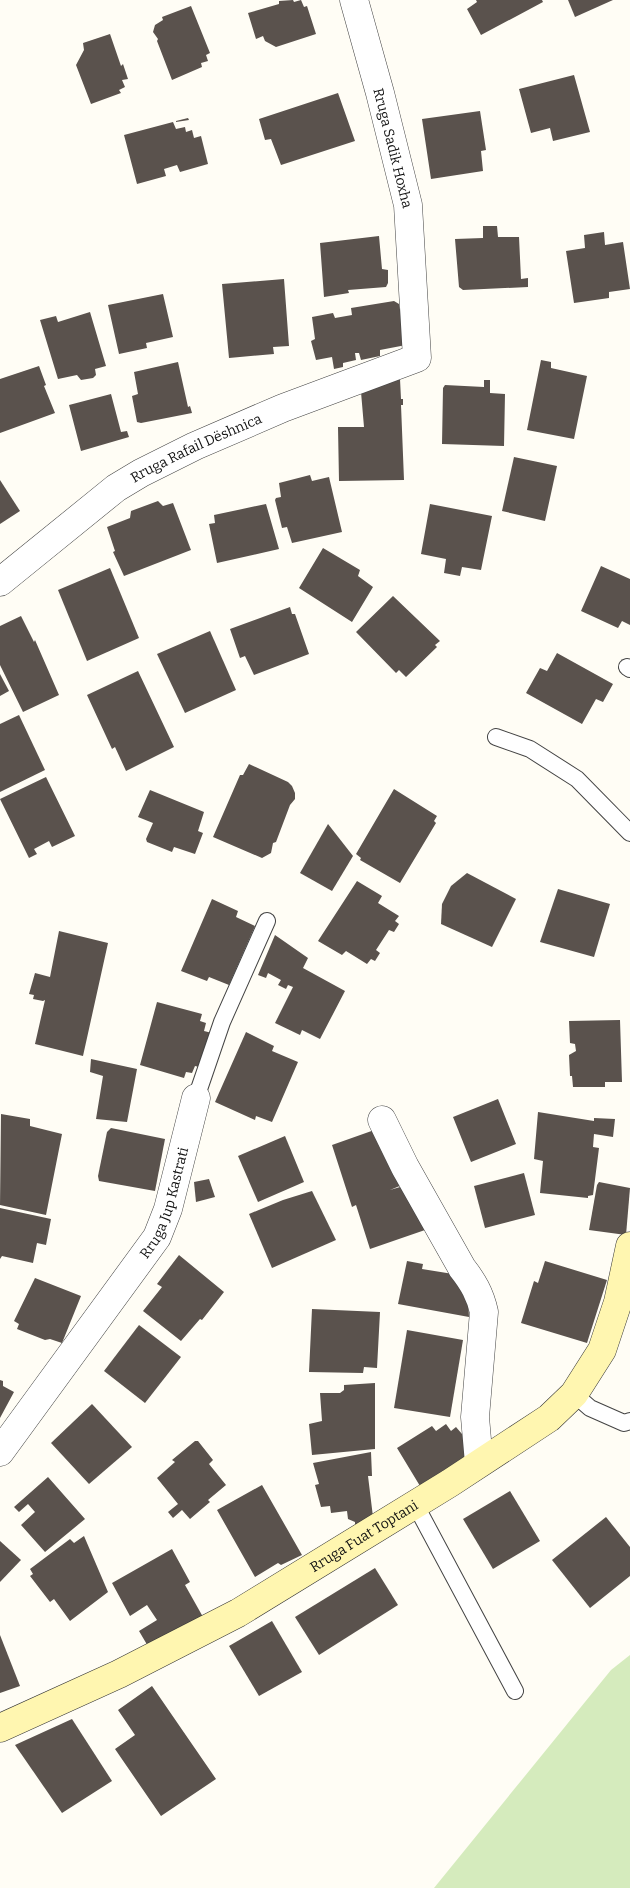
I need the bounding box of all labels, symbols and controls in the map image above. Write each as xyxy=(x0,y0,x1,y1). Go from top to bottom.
street label: Rruga Sadik Hoxha xyxy=(369,86,416,210)
street label: Rruga Rafail Dëshnica xyxy=(128,410,265,486)
street label: Rruga Jup Kastrati xyxy=(136,1145,192,1262)
street label: Rruga Fuat Toptani xyxy=(307,1497,421,1576)

